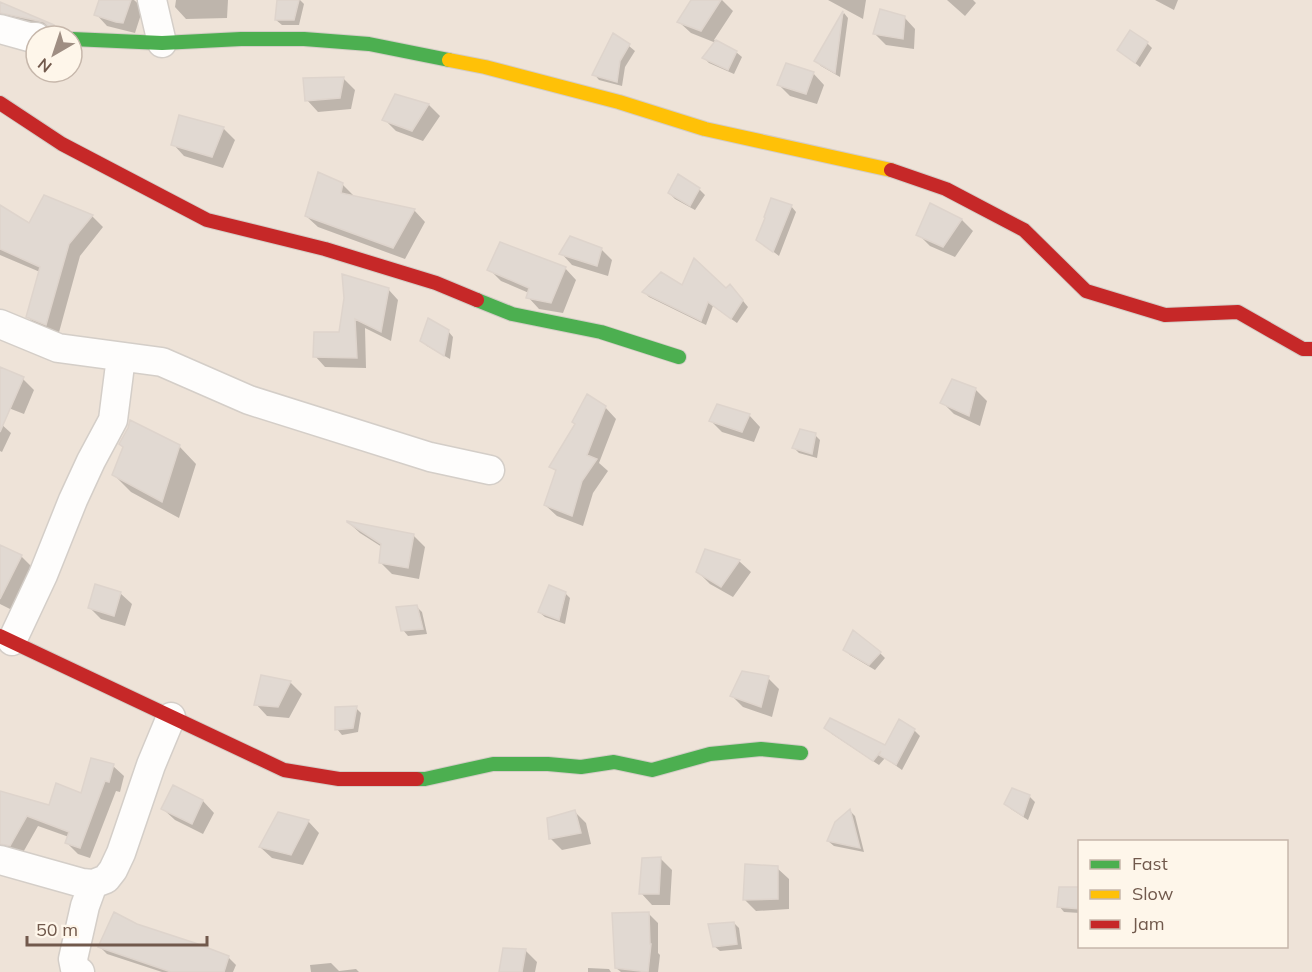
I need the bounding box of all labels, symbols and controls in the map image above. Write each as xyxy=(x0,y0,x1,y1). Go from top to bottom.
north arrow xyxy=(24,24,84,84)
text: N xyxy=(34,54,56,77)
legend xyxy=(1078,840,1288,948)
text: Fast xyxy=(1132,852,1168,875)
text: Slow xyxy=(1132,882,1174,905)
scale bar xyxy=(27,909,207,947)
text: Jam xyxy=(1132,912,1165,935)
text: 50 m xyxy=(36,918,78,941)

